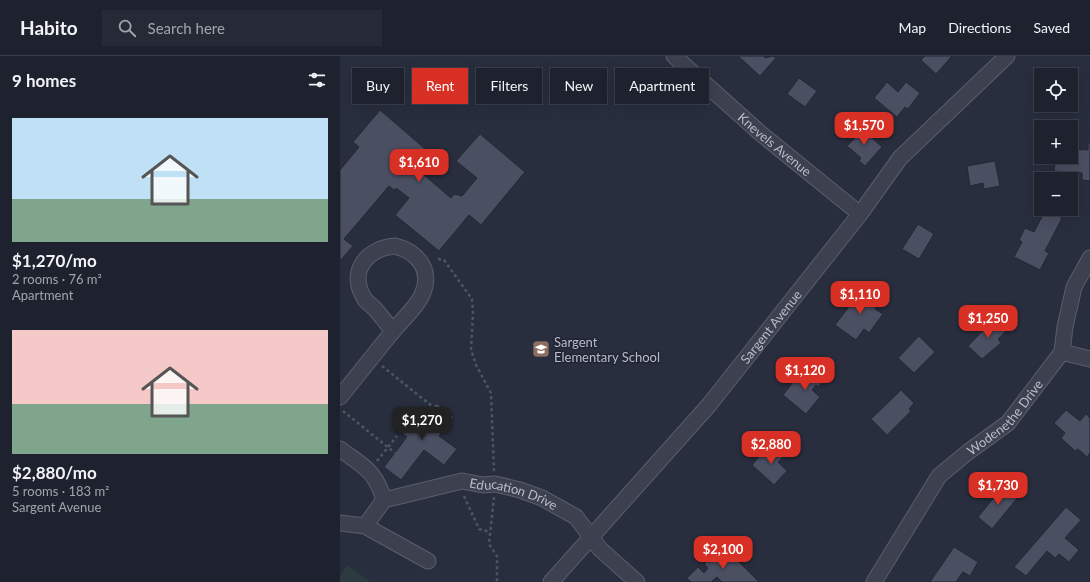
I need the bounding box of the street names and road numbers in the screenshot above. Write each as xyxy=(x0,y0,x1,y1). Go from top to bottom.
street label: Knevels Avenue xyxy=(735,109,815,179)
street label: Sargent Avenue xyxy=(737,287,805,367)
street label: Wodenethe Drive xyxy=(964,376,1046,458)
street label: Education Drive xyxy=(468,475,561,513)

